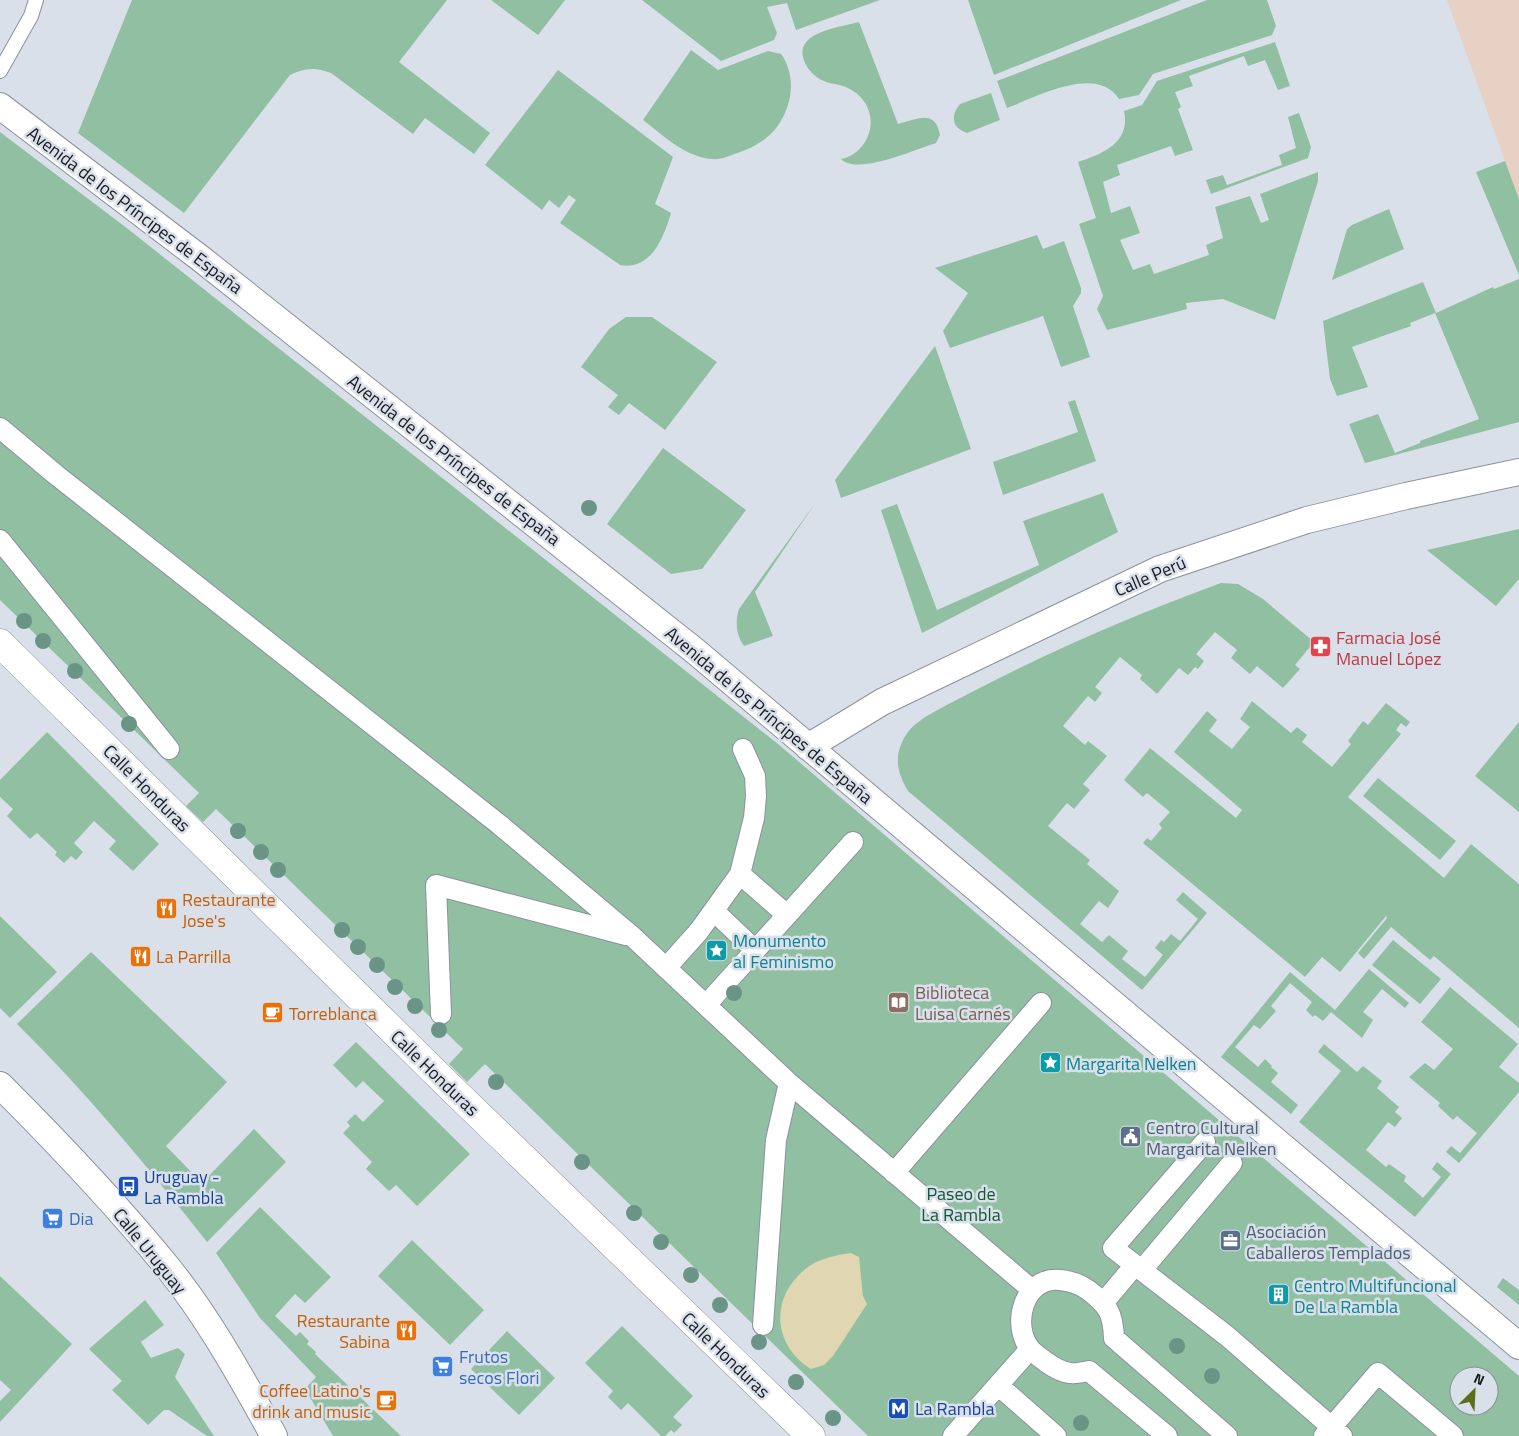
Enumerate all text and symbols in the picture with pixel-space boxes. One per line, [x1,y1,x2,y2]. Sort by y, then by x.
street label: Avenida de los Príncipes de España [21,120,249,300]
street label: Avenida de los Príncipes de España [342,368,566,552]
street label: Calle Perú [1110,549,1190,603]
street label: Avenida de los Príncipes de España [659,620,879,810]
place label: Farmacia José Manuel López [1336,624,1441,672]
pharmacy icon: Farmacia José Manuel López [1308,635,1332,659]
street label: Calle Honduras [97,738,197,838]
place label: Restaurante Jose's [182,886,276,934]
restaurant icon: Restaurante Jose's [154,897,178,921]
place label: Monumento al Feminismo [733,927,834,975]
place icon: Monumento al Feminismo [705,938,729,962]
place label: La Parrilla [156,943,231,970]
restaurant icon: La Parrilla [128,944,152,968]
place label: Biblioteca Luisa Carnés [915,979,1011,1027]
library icon: Biblioteca Luisa Carnés [887,990,911,1014]
place label: Torreblanca [289,1000,377,1027]
cafe icon: Torreblanca [261,1001,285,1025]
street label: Calle Honduras [385,1024,485,1122]
place label: Margarita Nelken [1066,1050,1196,1077]
place icon: Margarita Nelken [1038,1051,1062,1075]
place label: Centro Cultural Margarita Nelken [1146,1114,1276,1162]
public building icon: Centro Cultural Margarita Nelken [1118,1125,1142,1149]
place label: Uruguay - La Rambla [144,1163,223,1211]
bus stop icon: Uruguay - La Rambla [116,1174,140,1198]
park label: Paseo de La Rambla [921,1180,1001,1228]
street label: Calle Uruguay [107,1202,193,1300]
place label: Dia [69,1205,94,1232]
supermarket icon: Dia [41,1206,65,1230]
place label: Asociación Caballeros Templados [1246,1218,1411,1266]
office icon: Asociación Caballeros Templados [1218,1229,1242,1253]
place label: Centro Multifuncional De La Rambla [1294,1272,1457,1320]
building icon: Centro Multifuncional De La Rambla [1266,1283,1290,1307]
street label: Calle Honduras [676,1306,776,1404]
place label: Restaurante Sabina [296,1307,390,1355]
restaurant icon: Restaurante Sabina [394,1318,418,1342]
place label: Frutos secos Flori [459,1343,539,1391]
supermarket icon: Frutos secos Flori [431,1354,455,1378]
north arrow [1449,1366,1499,1416]
text: N [1471,1367,1488,1390]
place label: Coffee Latino's drink and music [252,1377,371,1425]
cafe icon: Coffee Latino's drink and music [375,1388,399,1412]
place label: La Rambla [915,1395,994,1422]
metro station icon: La Rambla [887,1396,911,1420]

